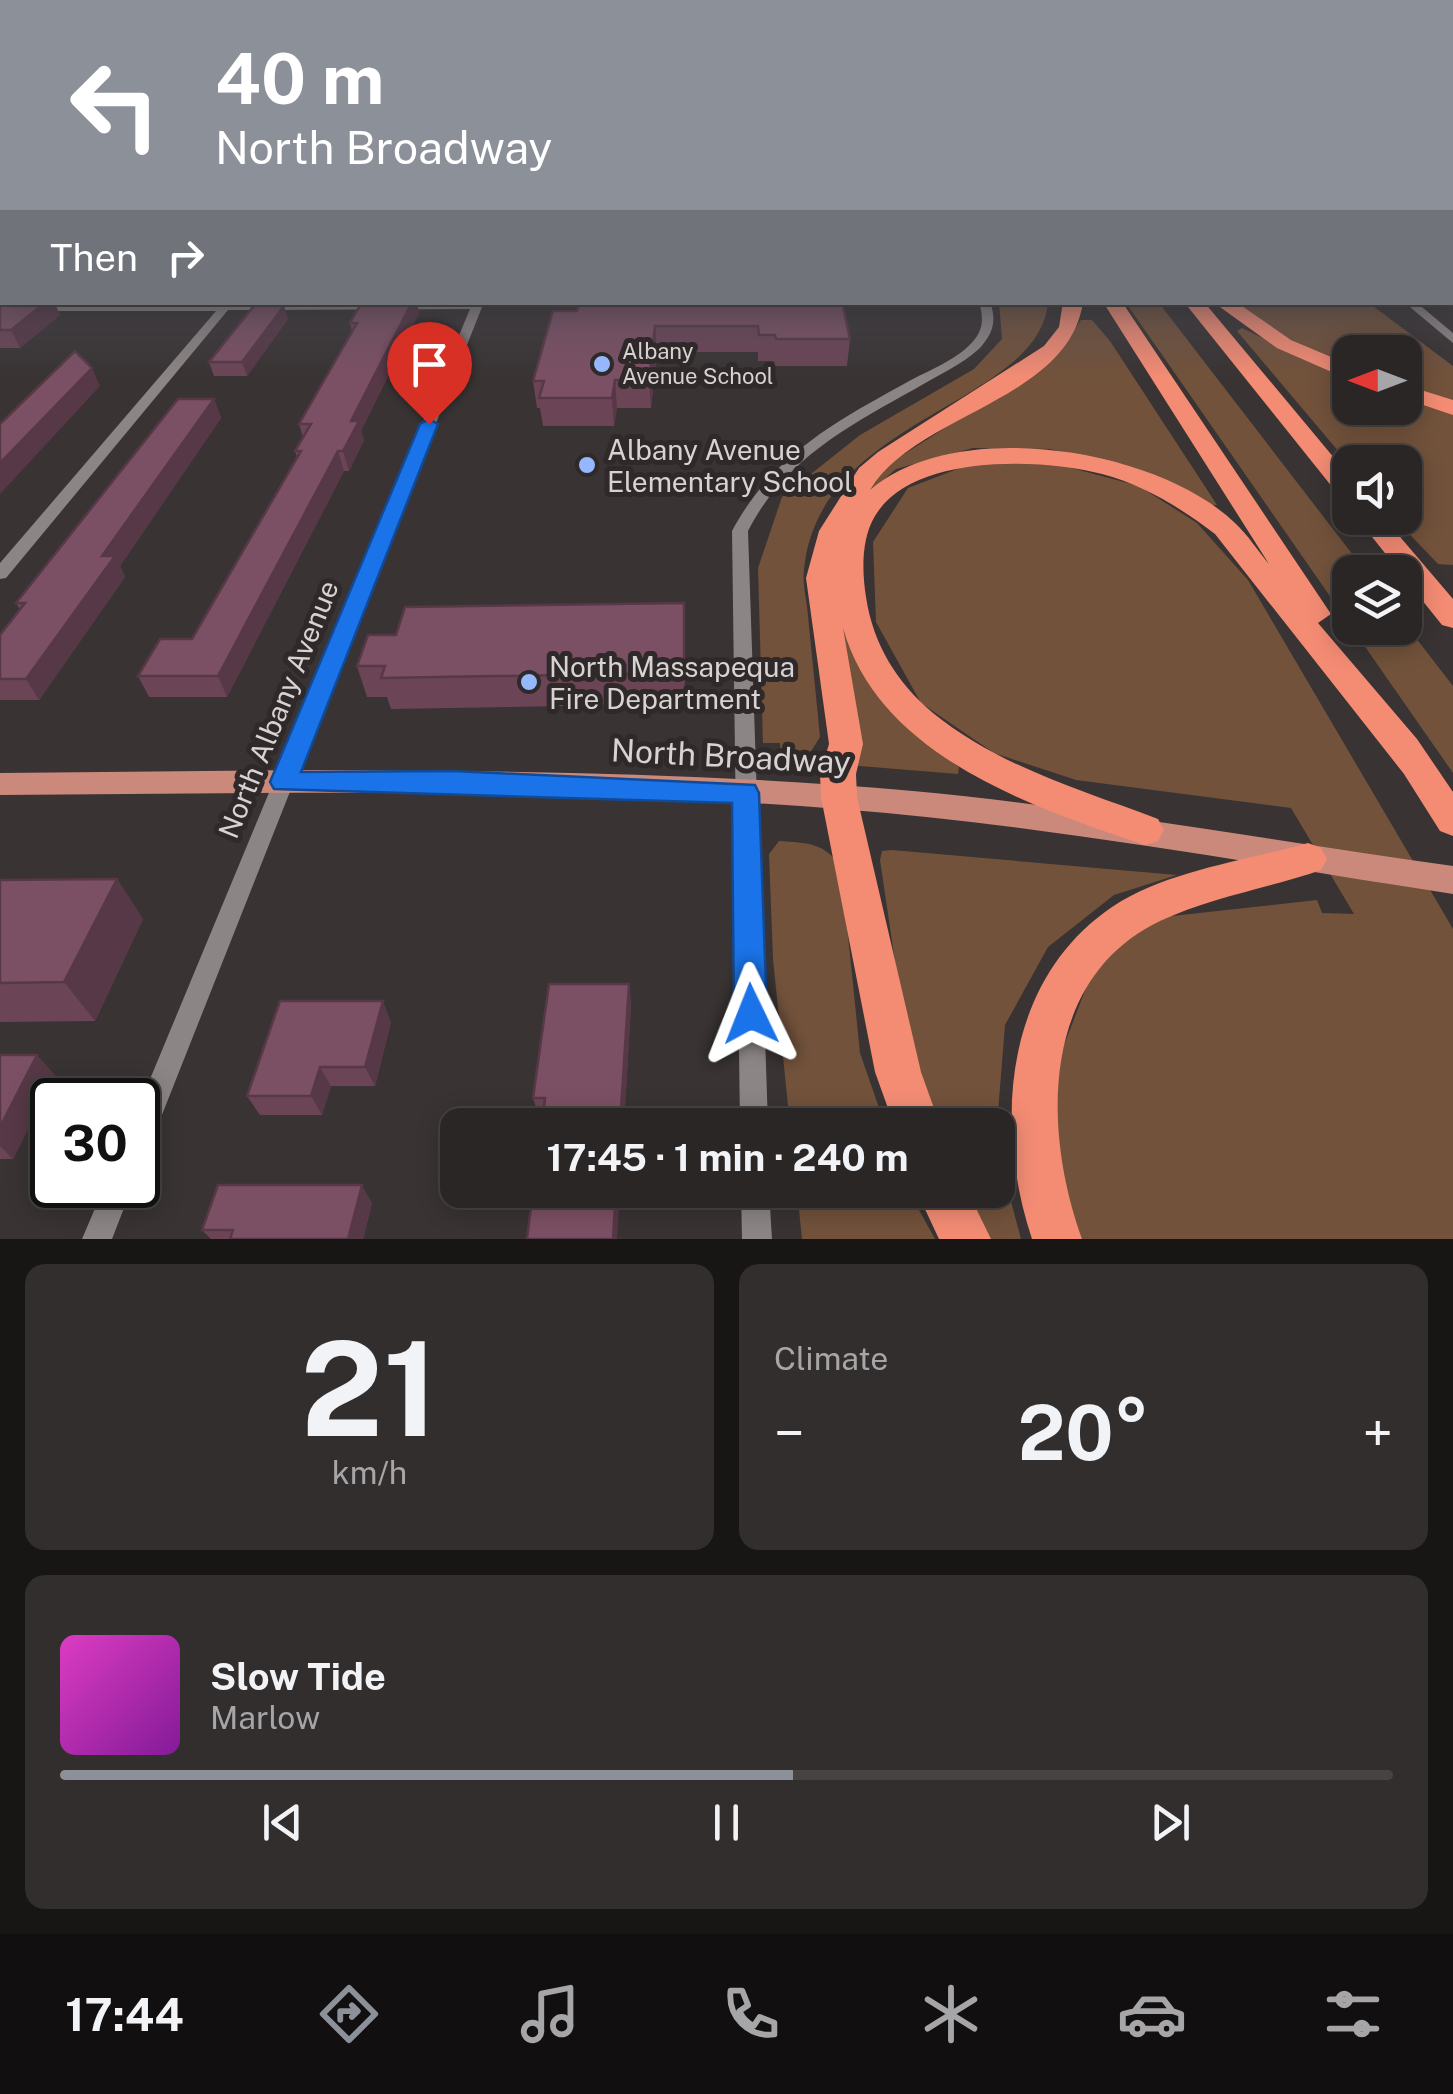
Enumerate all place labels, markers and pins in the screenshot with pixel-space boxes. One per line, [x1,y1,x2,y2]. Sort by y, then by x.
pin [387,322,472,425]
place label: Albany Avenue School [622,338,774,389]
marker: Albany Avenue School [591,353,613,375]
place label: Albany Avenue Elementary School [607,433,853,498]
marker: Albany Avenue Elementary School [576,454,598,476]
place label: North Massapequa Fire Department [549,650,795,715]
marker: North Massapequa Fire Department [518,671,540,693]

